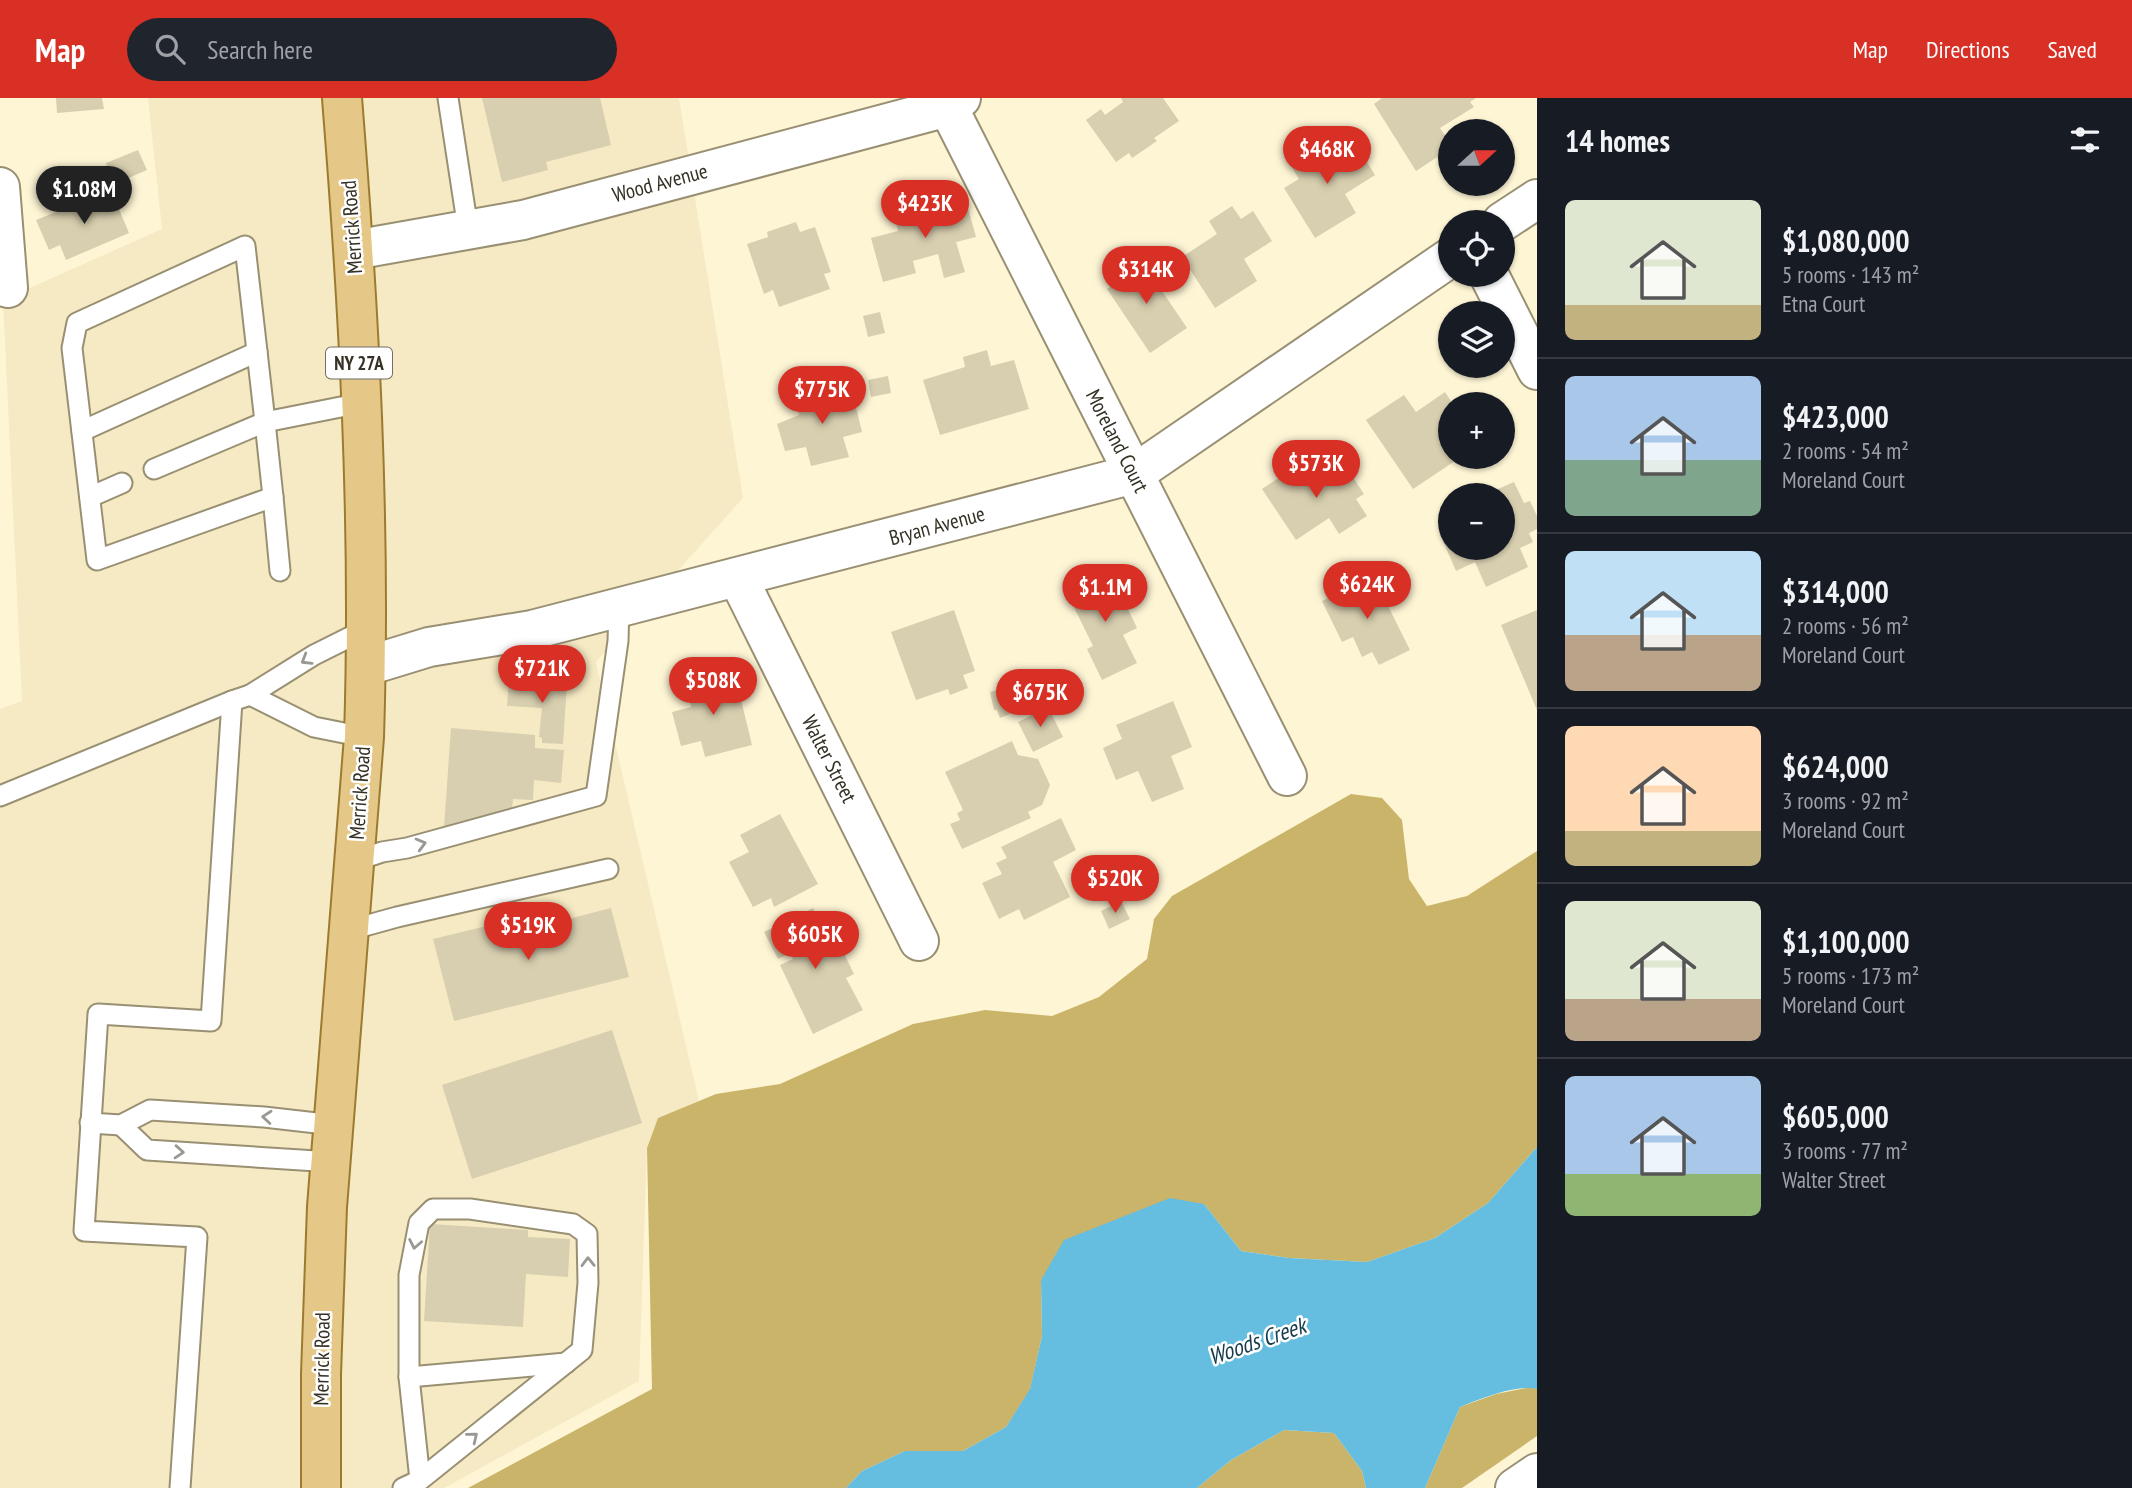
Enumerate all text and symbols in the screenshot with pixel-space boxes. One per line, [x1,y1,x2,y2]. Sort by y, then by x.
search box [127,18,617,81]
text: Map [35,28,85,71]
icon: search [151,30,189,68]
text: Search here [207,33,313,66]
text: Map [1853,34,1888,65]
text: Directions [1926,34,2010,65]
text: Saved [2048,34,2097,65]
north arrow [1438,119,1516,196]
map controls [1438,119,1515,560]
text: 14 homes [1565,121,1670,160]
icon: filters [2066,121,2104,159]
pin: $468K [1278,126,1376,186]
text: $468K [1299,134,1355,163]
street label: Wood Avenue [609,157,710,208]
pin: $1.08M [27,166,141,226]
text: $1.08M [52,174,116,203]
street label: Merrick Road [335,179,368,275]
pin: $423K [876,180,974,240]
text: $423K [897,188,953,217]
button: locate [1438,210,1515,287]
text: $1,080,000 [1782,221,1910,260]
icon: home [1621,228,1705,312]
pin: $314K [1097,246,1195,306]
text: $314K [1118,254,1174,283]
text: 5 rooms · 143 m² [1782,260,1919,289]
text: Etna Court [1782,289,1865,318]
button: layers [1438,301,1515,378]
road number: NY 27A [326,347,392,378]
pin: $775K [773,366,871,426]
text: $775K [794,374,850,403]
street label: Moreland Court [1080,385,1155,497]
button: + [1438,392,1515,469]
text: $423,000 [1782,397,1889,436]
icon: home [1621,404,1705,488]
text: 2 rooms · 54 m² [1782,436,1909,465]
pin: $573K [1267,440,1365,500]
text: $573K [1288,448,1344,477]
text: Moreland Court [1782,465,1905,494]
button: − [1438,483,1515,560]
street label: Bryan Avenue [886,500,988,551]
pin: $624K [1318,561,1416,621]
pin: $1.1M [1056,564,1154,624]
text: $624K [1339,569,1395,598]
text: $1.1M [1078,572,1132,601]
text: $314,000 [1782,572,1889,611]
icon: home [1621,579,1705,663]
text: 2 rooms · 56 m² [1782,611,1909,640]
text: Moreland Court [1782,640,1905,669]
pin: $721K [493,646,591,705]
one-way arrow [300,652,313,665]
text: $721K [514,653,570,682]
pin: $508K [664,658,762,717]
text: $508K [685,665,741,694]
pin: $675K [991,670,1089,729]
text: $675K [1012,677,1068,706]
street label: Walter Street [796,710,863,807]
street label: Merrick Road [343,745,376,841]
text: $624,000 [1782,747,1889,786]
icon: home [1621,754,1705,838]
text: 3 rooms · 92 m² [1782,786,1909,815]
text: Moreland Court [1782,815,1905,844]
one-way arrow [415,838,427,853]
pin: $520K [1066,856,1164,915]
text: $520K [1087,863,1143,892]
pin: $519K [479,902,577,962]
text: $519K [500,910,556,939]
pin: $605K [766,912,864,971]
text: $605K [787,919,843,948]
text: $1,100,000 [1782,922,1910,961]
icon: home [1621,929,1705,1013]
text: 5 rooms · 173 m² [1782,961,1919,990]
text: Moreland Court [1782,990,1905,1019]
text: $605,000 [1782,1097,1889,1136]
icon: home [1621,1104,1705,1188]
one-way arrow [261,1110,272,1125]
text: 3 rooms · 77 m² [1782,1136,1908,1165]
one-way arrow [174,1144,185,1159]
text: Walter Street [1782,1165,1886,1194]
one-way arrow [408,1238,423,1250]
one-way arrow [580,1257,596,1267]
water label: Woods Creek [1204,1309,1312,1371]
street label: Merrick Road [307,1312,336,1406]
one-way arrow [466,1433,478,1446]

